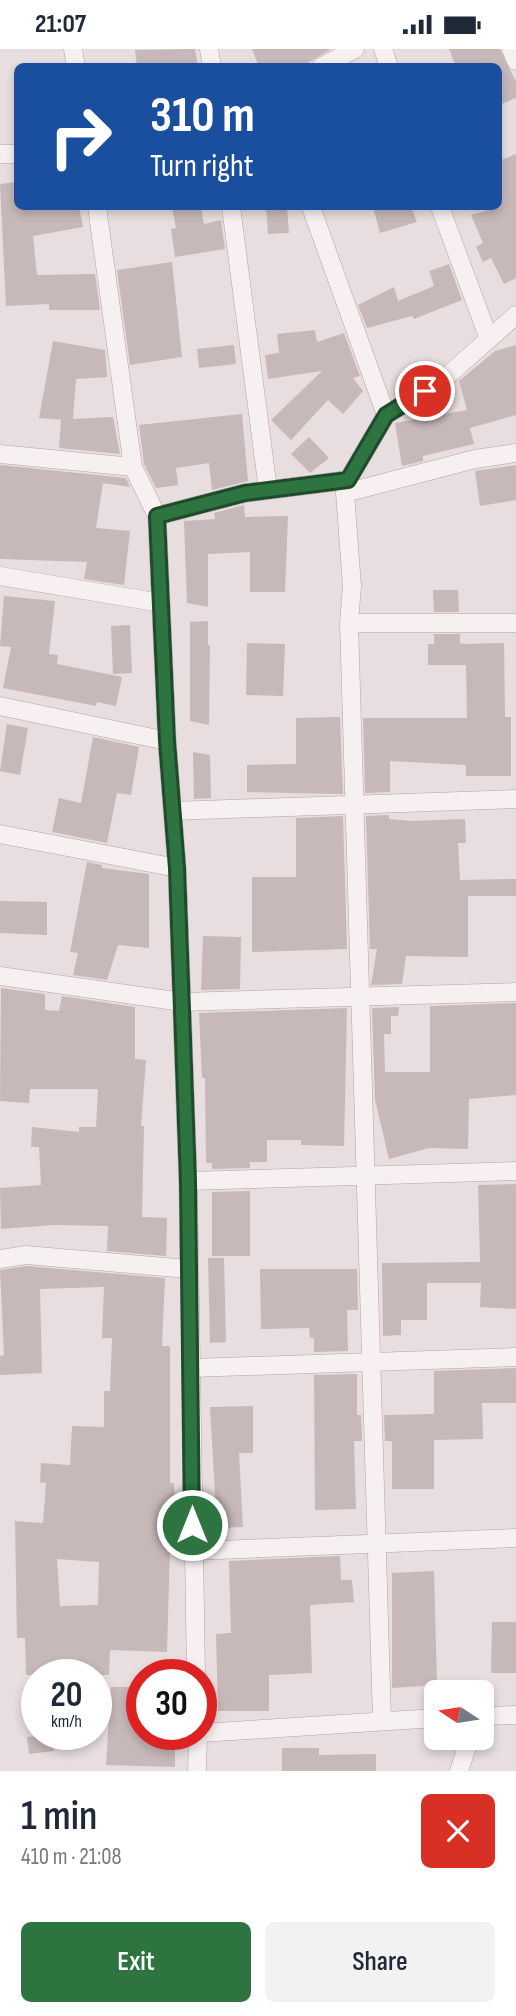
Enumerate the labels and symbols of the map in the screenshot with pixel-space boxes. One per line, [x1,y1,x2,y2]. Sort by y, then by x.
pin [395,361,455,421]
position arrow [155,1488,229,1562]
speed limit sign: 30 [126,1659,217,1750]
north arrow [424,1680,494,1750]

